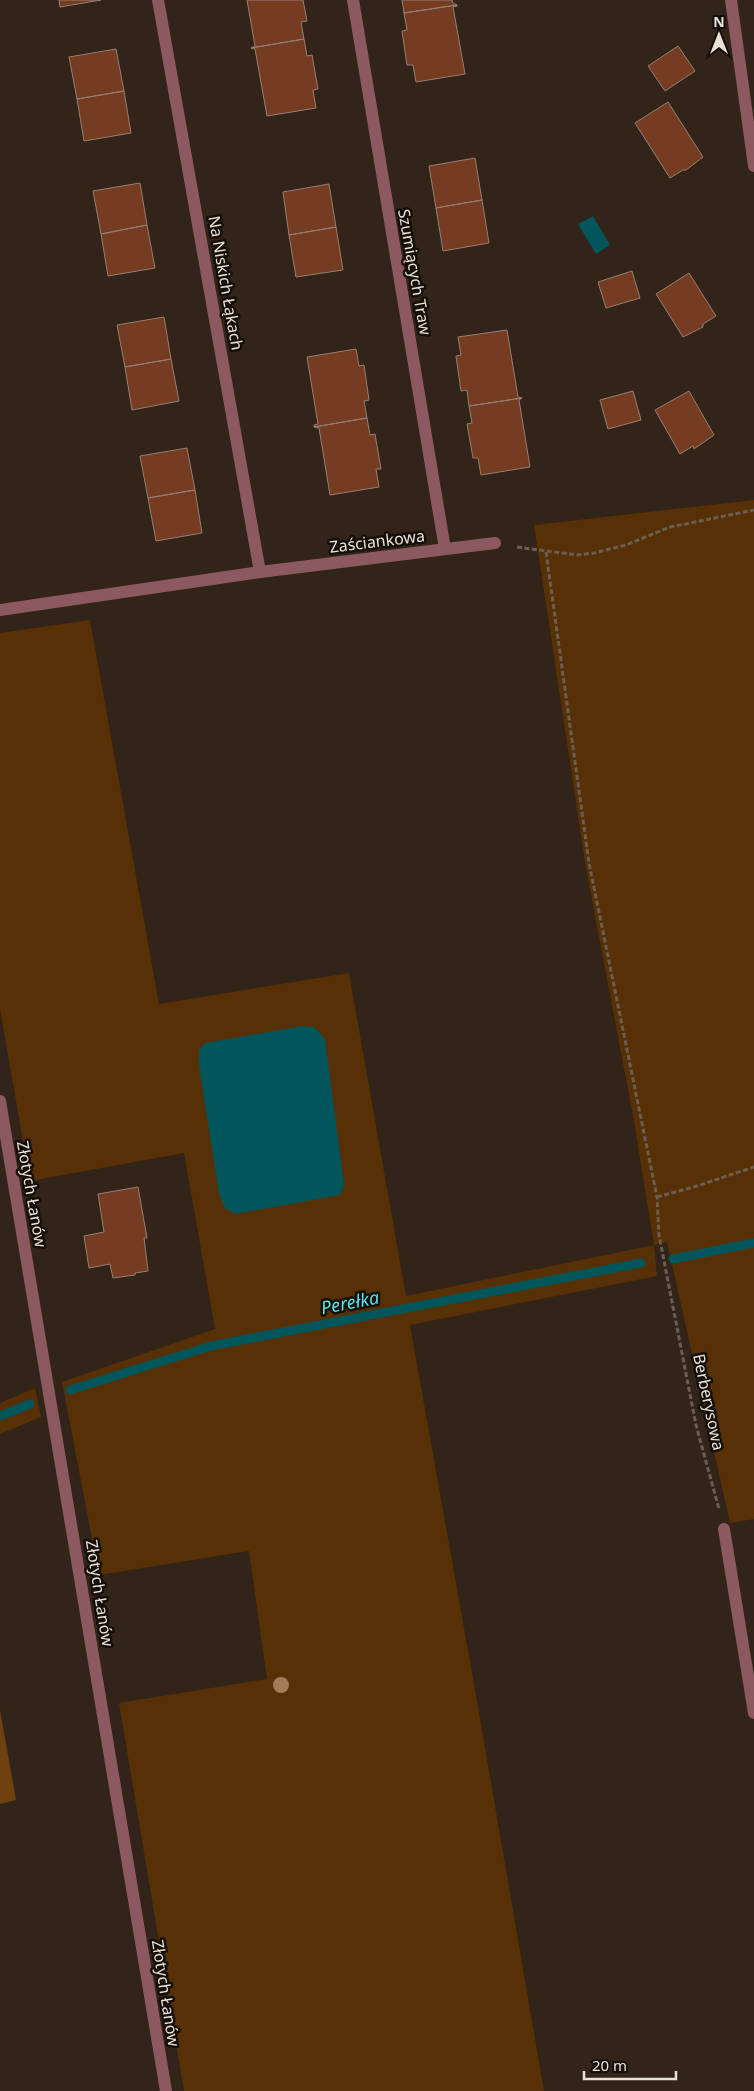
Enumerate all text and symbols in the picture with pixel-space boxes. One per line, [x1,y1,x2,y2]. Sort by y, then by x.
north arrow [694,10,744,60]
text: N [713,12,725,31]
street label: Szumiących Traw [393,207,437,337]
street label: Na Niskich Łąkach [203,214,249,352]
street label: Zaściankowa [328,524,426,558]
street label: Złotych Łanów [12,1139,52,1249]
water label: Perełka [319,1285,381,1319]
street label: Berberysowa [688,1352,730,1452]
street label: Złotych Łanów [81,1538,119,1648]
street label: Złotych Łanów [147,1938,185,2048]
scale bar [584,2048,676,2080]
text: 20 m [592,2055,627,2075]

